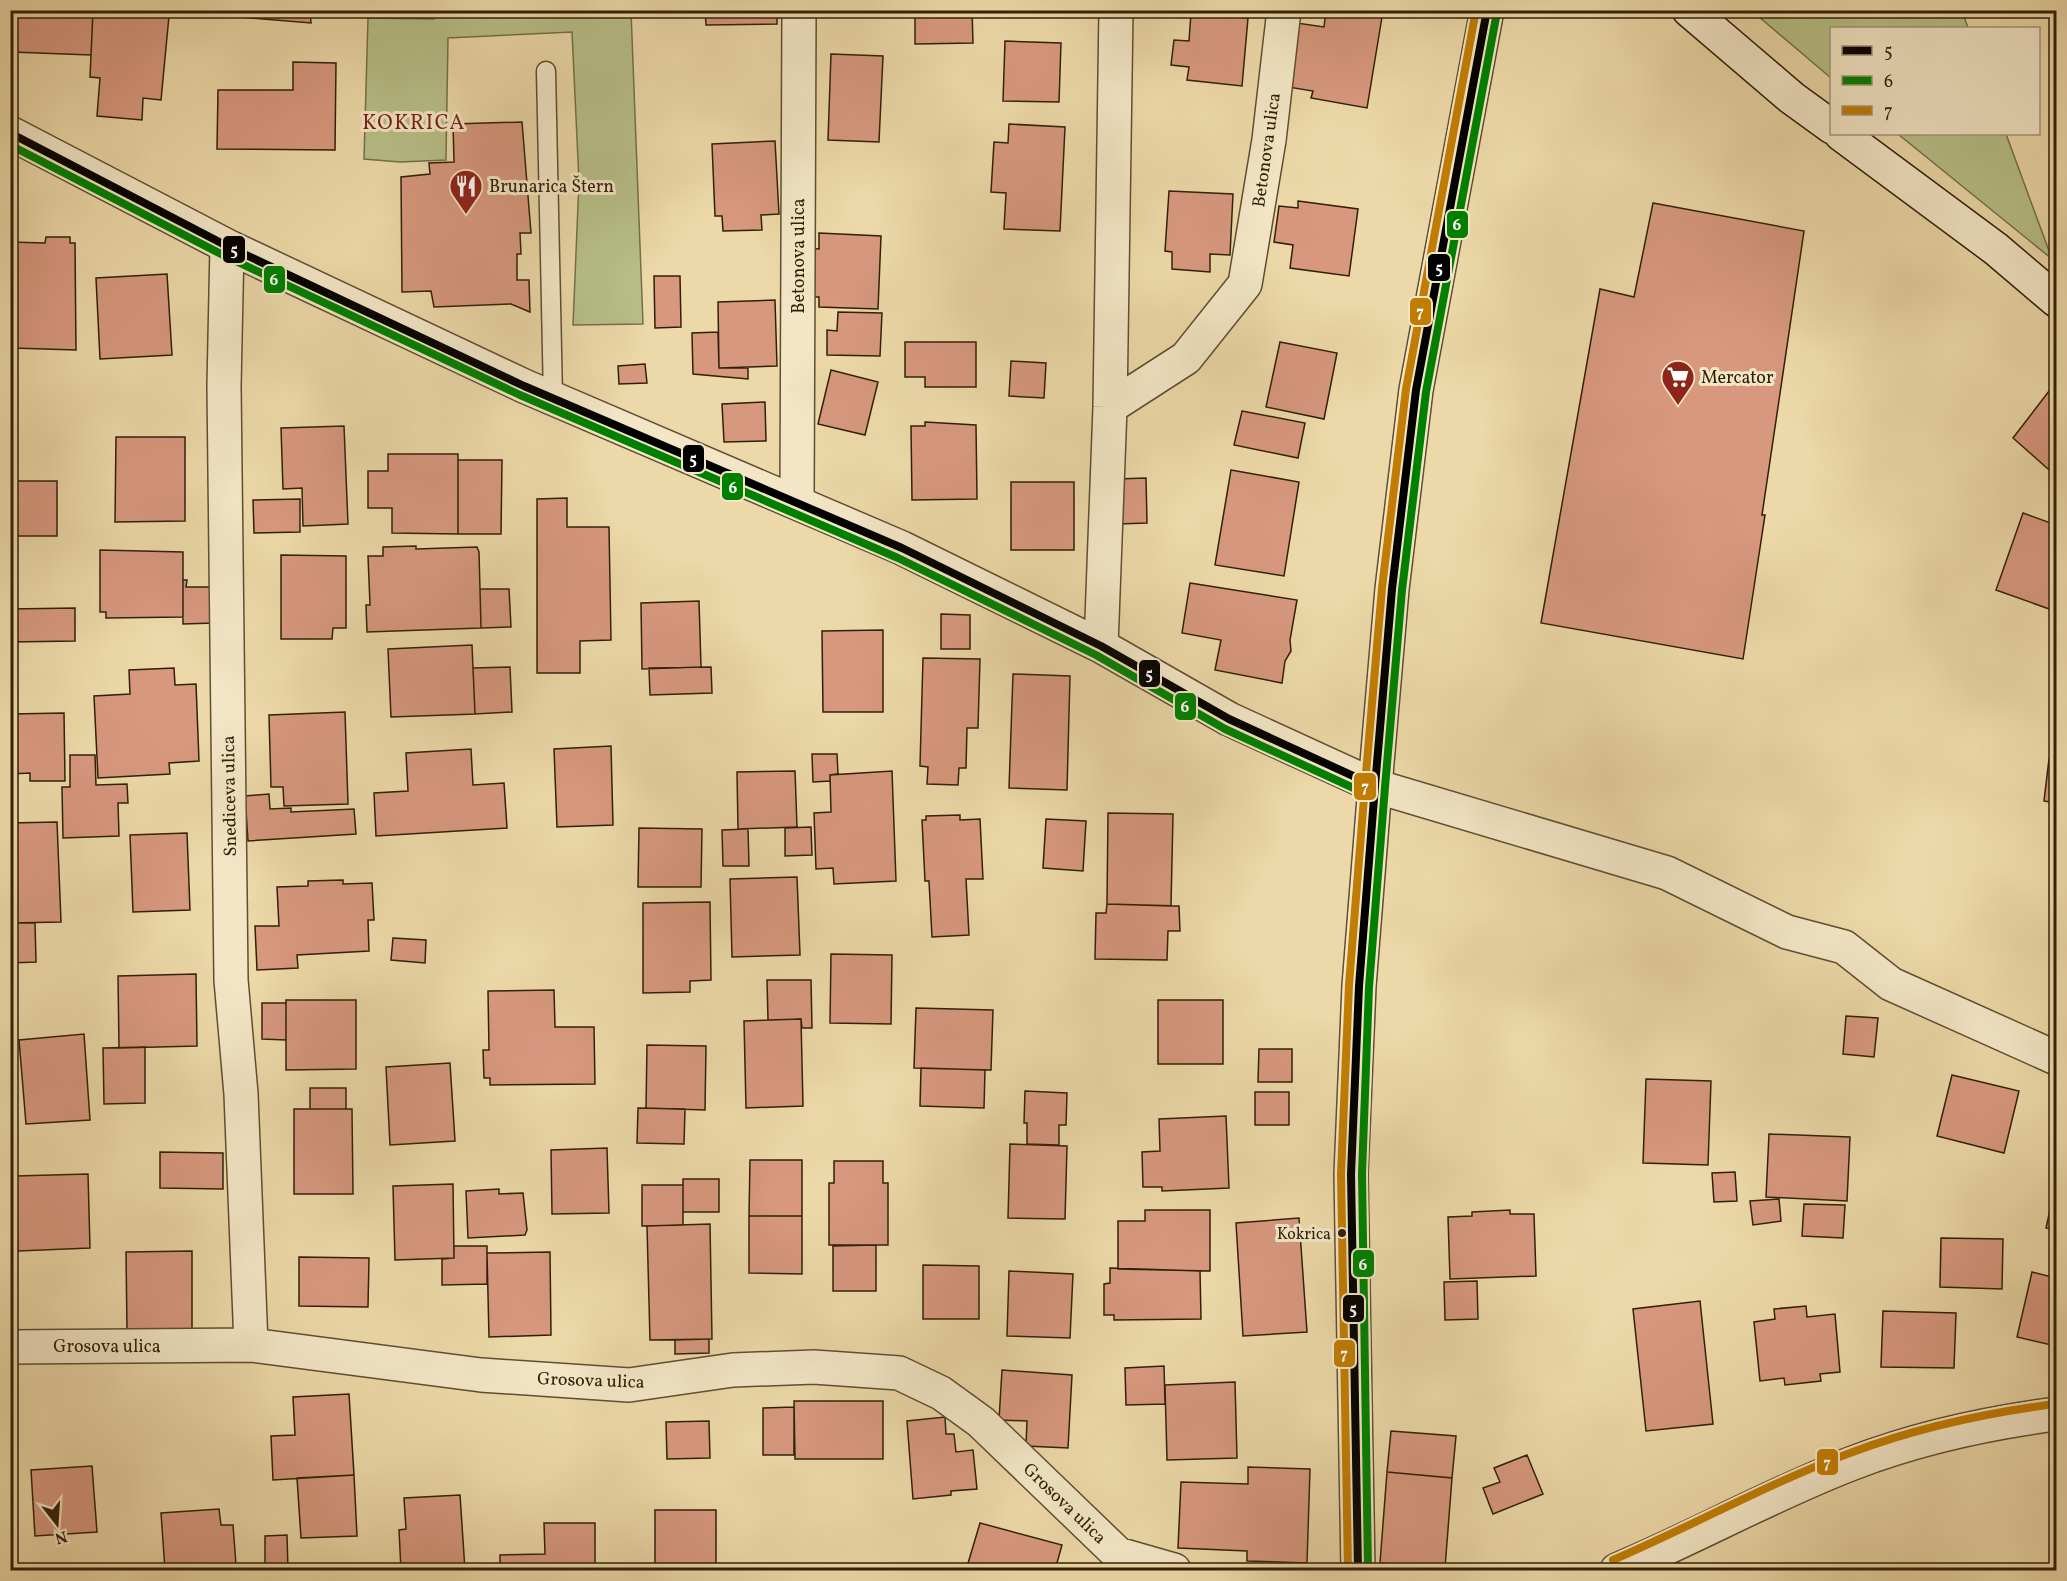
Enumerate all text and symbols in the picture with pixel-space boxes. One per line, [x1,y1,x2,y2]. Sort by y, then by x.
legend [1830,27,2040,135]
text: 5 [1884,40,1893,65]
text: 6 [1884,70,1893,95]
street label: Betonova ulica [1247,91,1288,209]
text: 7 [1884,100,1893,125]
district label: KOKRICA [362,109,466,138]
restaurant icon: Brunarica Štern [448,168,484,215]
place label: Brunarica Štern [489,175,614,200]
street label: Betonova ulica [787,198,812,314]
line badge: 6 [1446,210,1469,239]
text: 6 [1453,215,1462,237]
line badge: 5 [222,235,246,264]
text: 5 [230,240,238,262]
line badge: 5 [1427,253,1451,282]
text: 5 [1435,258,1443,280]
line badge: 6 [263,265,286,294]
text: 6 [270,270,279,292]
line badge: 7 [1409,297,1432,326]
text: 7 [1416,302,1424,324]
supermarket icon: Mercator [1660,359,1696,406]
place label: Mercator [1701,366,1774,391]
line badge: 5 [682,444,705,473]
text: 5 [689,449,697,471]
line badge: 6 [721,472,744,501]
text: 6 [729,478,738,500]
line badge: 5 [1138,659,1161,688]
text: 5 [1145,664,1153,686]
line badge: 6 [1174,692,1197,721]
text: 6 [1181,697,1190,719]
street label: Snediceva ulica [217,735,244,857]
line badge: 7 [1353,772,1377,801]
text: 7 [1361,777,1369,799]
place label: Kokrica [1277,1224,1331,1246]
marker: Kokrica [1336,1227,1348,1239]
line badge: 6 [1352,1249,1375,1278]
text: 6 [1359,1255,1368,1277]
line badge: 5 [1342,1294,1365,1323]
text: 5 [1349,1299,1357,1321]
street label: Grosova ulica [53,1335,161,1360]
line badge: 7 [1333,1339,1356,1368]
text: 7 [1340,1344,1348,1366]
street label: Grosova ulica [537,1367,645,1396]
line badge: 7 [1816,1448,1839,1476]
text: 7 [1823,1453,1831,1475]
street label: Grosova ulica [1017,1458,1111,1550]
north arrow [27,1494,87,1554]
text: N [52,1524,70,1549]

